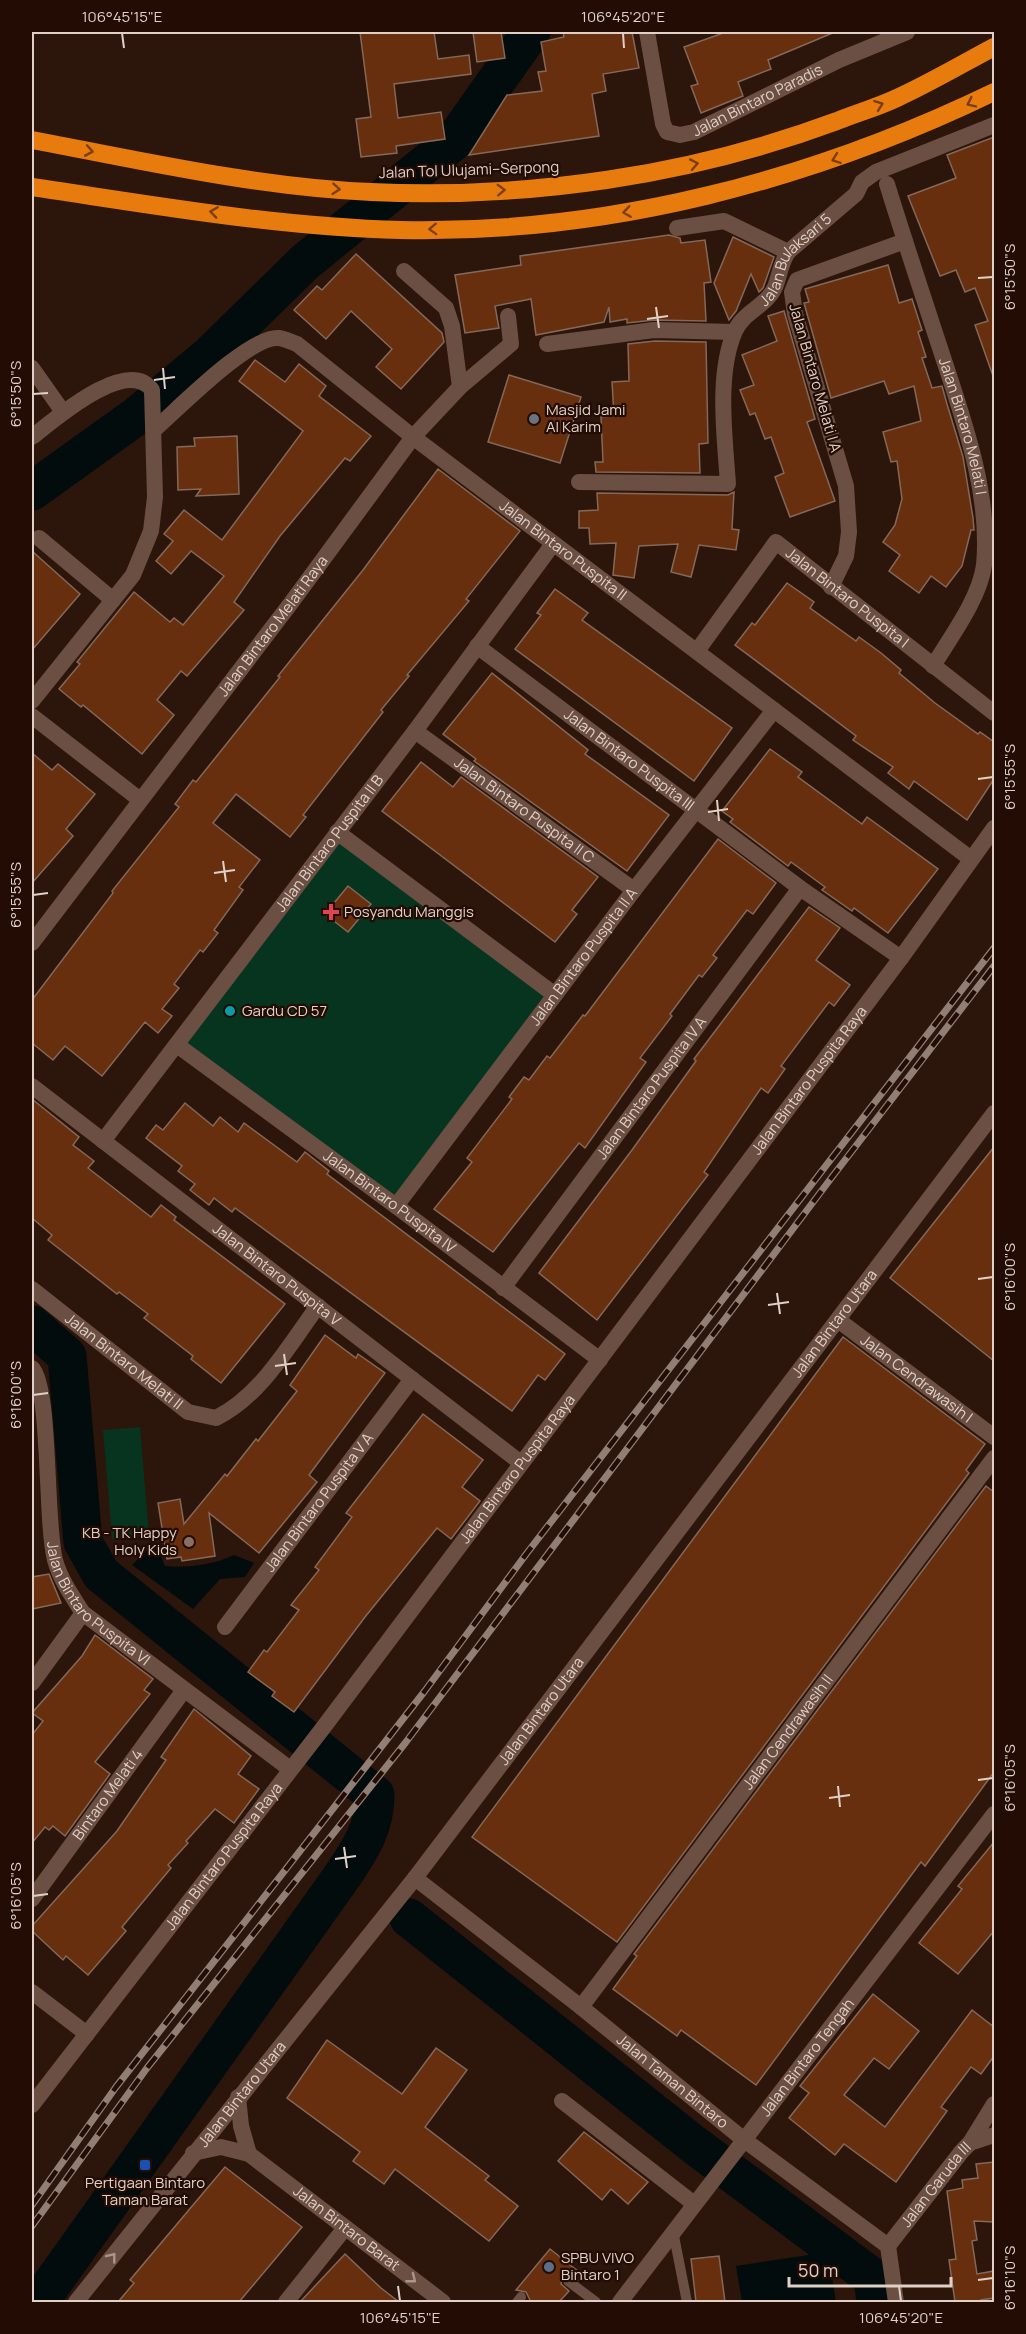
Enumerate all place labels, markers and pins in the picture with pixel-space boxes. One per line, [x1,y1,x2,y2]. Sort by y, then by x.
place label: Masjid Jami Al Karim [546,399,625,437]
marker: Masjid Jami Al Karim [527,412,541,426]
place label: Posyandu Manggis [344,901,474,922]
marker: Posyandu Manggis [322,903,340,921]
place label: Gardu CD 57 [242,1000,327,1021]
marker: Gardu CD 57 [223,1004,237,1018]
place label: KB - TK Happy Holy Kids [82,1522,177,1560]
marker: KB - TK Happy Holy Kids [182,1535,196,1549]
marker: Pertigaan Bintaro Taman Barat [138,2158,152,2172]
place label: Pertigaan Bintaro Taman Barat [85,2172,205,2210]
place label: SPBU VIVO Bintaro 1 [561,2247,634,2285]
marker: SPBU VIVO Bintaro 1 [542,2260,556,2274]

